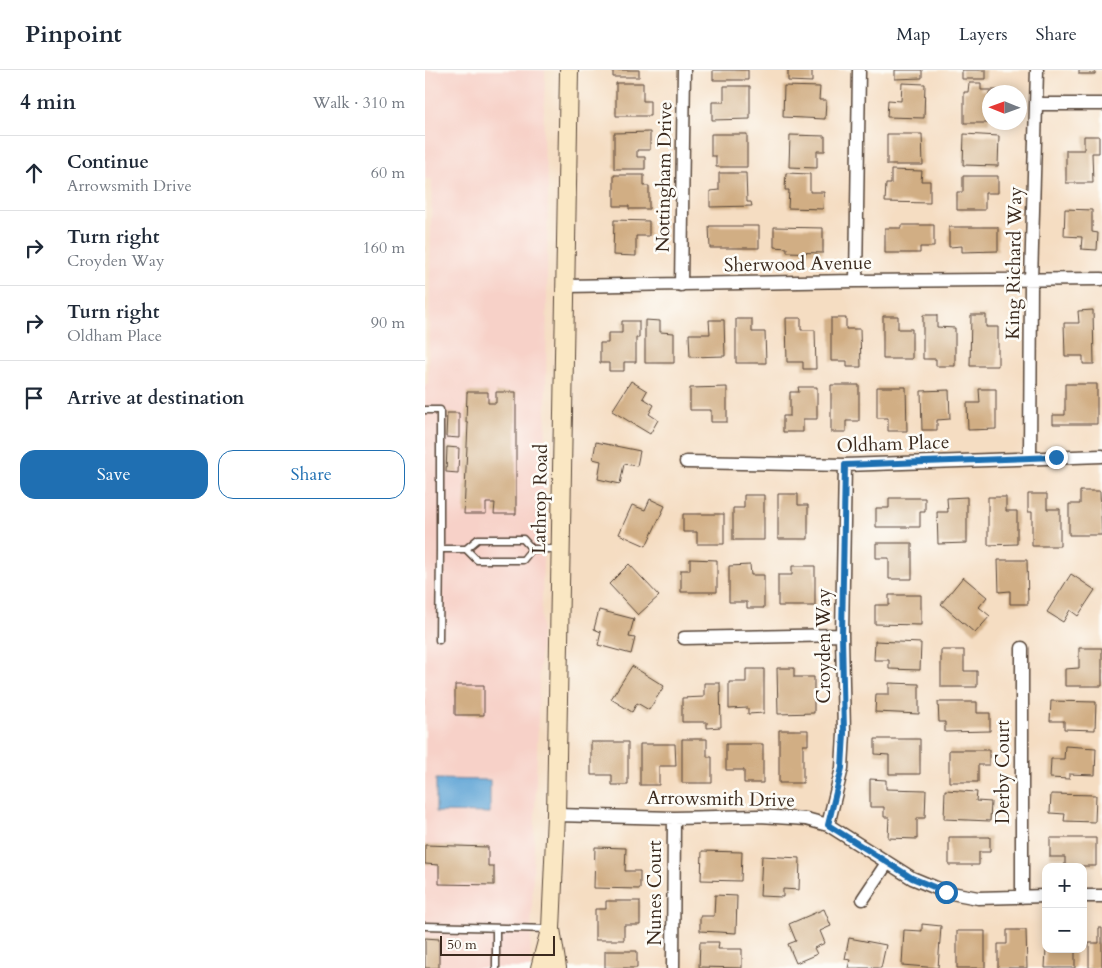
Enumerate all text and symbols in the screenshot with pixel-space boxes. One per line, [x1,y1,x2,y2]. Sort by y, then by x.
text: Pinpoint [25,18,122,51]
text: Map [896,22,931,47]
text: Layers [959,22,1008,47]
text: Share [1036,22,1077,47]
north arrow [982,85,1027,130]
text: 4 min [20,88,76,117]
text: Walk · 310 m [313,92,405,114]
street label: Nottingham Drive [650,101,678,253]
text: Continue [67,149,149,175]
icon: ahead [20,159,48,187]
text: 60 m [371,162,405,184]
text: Arrowsmith Drive [67,175,192,197]
street label: King Richard Way [1000,186,1028,340]
text: Turn right [67,224,159,250]
icon: right [20,234,48,262]
text: 160 m [363,237,405,259]
text: Croyden Way [67,250,164,272]
street label: Sherwood Avenue [724,250,872,278]
text: Turn right [67,299,159,325]
icon: right [20,309,48,337]
text: 90 m [371,312,405,334]
text: Oldham Place [67,325,162,347]
icon: arrive [20,384,48,412]
text: Arrive at destination [67,385,244,411]
street label: Oldham Place [836,429,950,459]
street label: Lathrop Road [526,444,554,554]
route end [1045,446,1068,469]
button: Save [20,450,208,499]
button: Share [218,450,405,499]
street label: Croyden Way [811,588,837,704]
street label: Derby Court [990,720,1016,824]
street label: Arrowsmith Drive [647,785,795,813]
street label: Nunes Court [642,840,668,946]
map controls [1042,863,1087,953]
button: + [1042,863,1087,908]
route start [935,881,958,904]
button: − [1042,908,1087,953]
scale bar [440,933,555,956]
text: 50 m [447,935,477,954]

